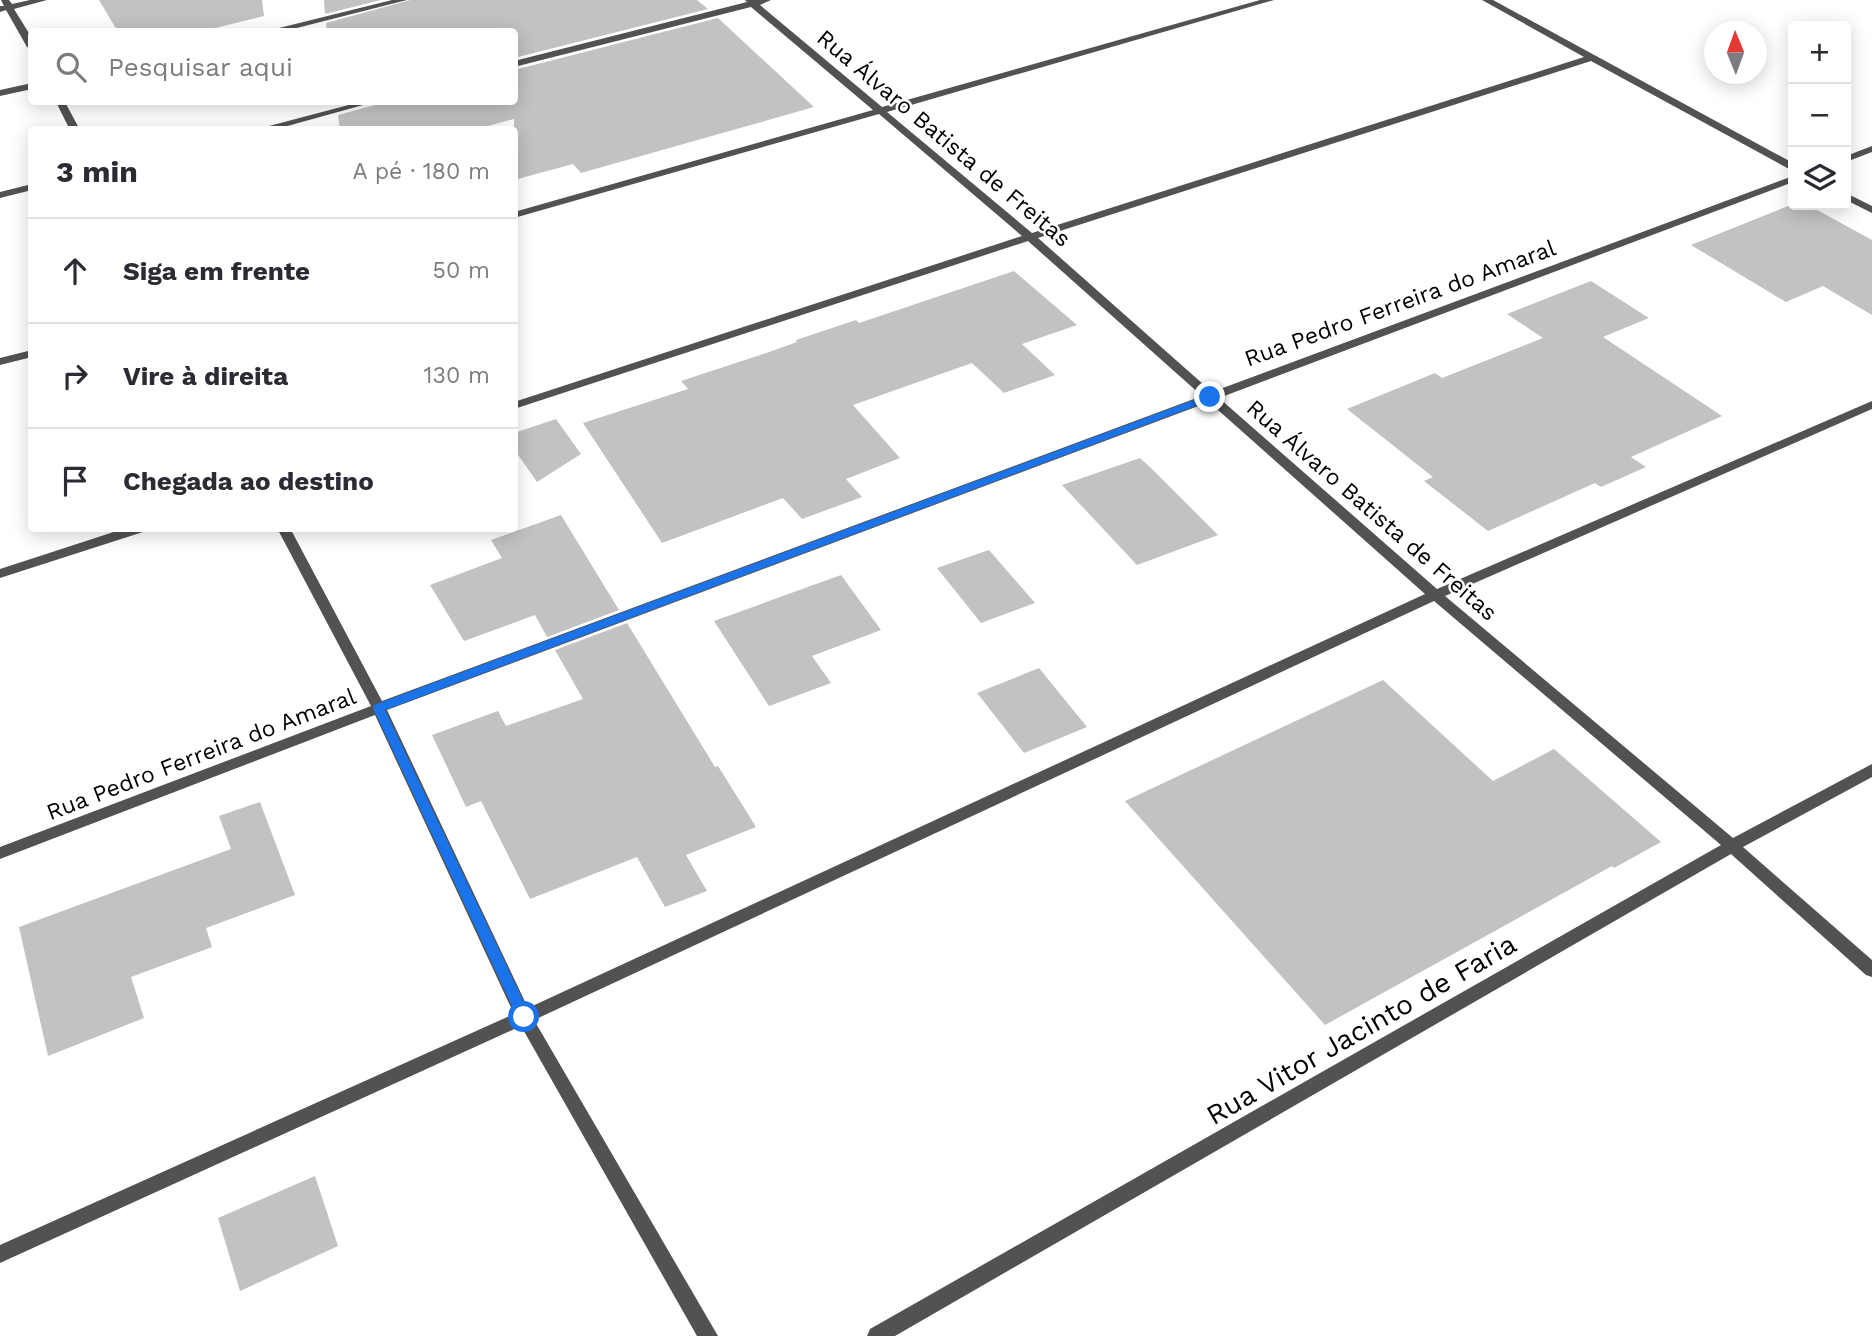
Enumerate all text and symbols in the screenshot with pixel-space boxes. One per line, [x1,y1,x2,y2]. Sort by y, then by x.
north arrow [1704,21,1767,84]
map controls [1788,21,1851,210]
button: + [1788,21,1851,84]
street label: Rua Álvaro Batista de Freitas [811,24,1076,253]
search box [28,28,518,105]
icon: search [52,48,90,86]
text: Pesquisar aqui [108,52,293,82]
button: − [1788,84,1851,147]
button: layers [1788,147,1851,210]
text: 3 min [56,154,138,189]
text: A pé · 180 m [353,158,490,185]
street label: Rua Pedro Ferreira do Amaral [1241,234,1560,372]
icon: ahead [56,252,94,290]
text: Siga em frente [123,256,310,286]
text: 50 m [433,257,490,284]
icon: right [56,357,94,395]
text: Vire à direita [123,361,288,391]
text: 130 m [424,362,490,389]
route end [1194,381,1225,412]
street label: Rua Álvaro Batista de Freitas [1241,394,1502,627]
icon: arrive [56,462,94,500]
text: Chegada ao destino [123,466,374,496]
street label: Rua Pedro Ferreira do Amaral [43,683,360,826]
street label: Rua Vitor Jacinto de Faria [1200,927,1522,1132]
route start [508,1001,539,1032]

